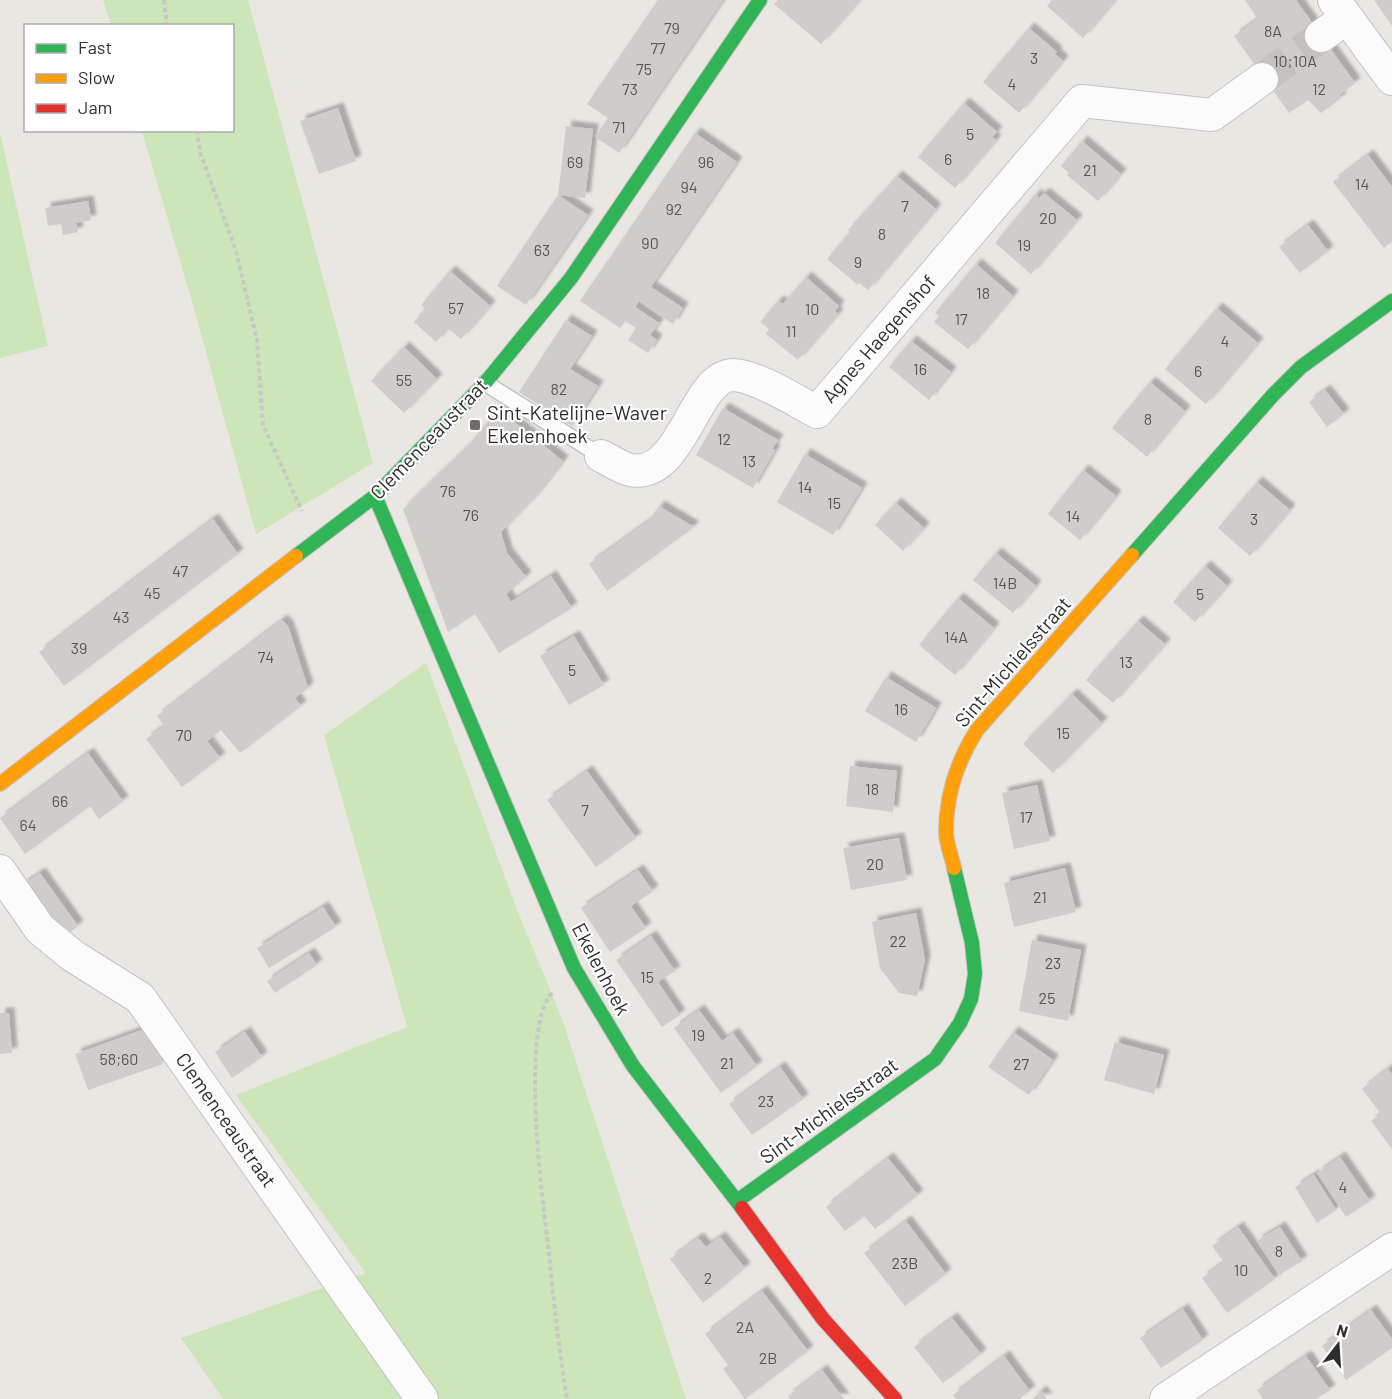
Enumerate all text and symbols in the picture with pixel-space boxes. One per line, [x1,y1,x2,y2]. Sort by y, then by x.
house number: 79 [664,18,680,37]
house number: 8A [1264,21,1282,40]
legend [24,24,234,132]
text: Fast [78,36,112,58]
house number: 77 [650,38,666,57]
house number: 3 [1030,48,1038,67]
house number: 10;10A [1273,51,1317,70]
house number: 75 [636,59,652,78]
text: Slow [78,66,115,88]
house number: 4 [1008,74,1016,93]
house number: 73 [622,79,638,98]
house number: 12 [1312,79,1326,98]
text: Jam [78,96,112,118]
house number: 71 [612,117,626,136]
house number: 5 [966,124,974,143]
house number: 6 [944,149,952,168]
house number: 69 [567,152,583,171]
house number: 96 [698,152,714,171]
house number: 21 [1083,160,1097,179]
house number: 14 [1355,174,1369,193]
house number: 94 [680,177,698,196]
house number: 7 [901,196,909,215]
house number: 92 [666,199,682,218]
house number: 20 [1039,208,1057,227]
house number: 8 [878,224,886,243]
house number: 90 [641,233,659,252]
house number: 19 [1017,235,1031,254]
house number: 63 [534,240,550,259]
house number: 9 [854,252,862,271]
street label: Agnes Haegenshof [816,270,940,407]
house number: 18 [976,283,990,302]
house number: 57 [448,298,464,317]
house number: 10 [805,299,819,318]
house number: 17 [954,309,968,328]
house number: 11 [785,321,797,340]
house number: 4 [1221,331,1229,350]
house number: 16 [913,359,927,378]
house number: 6 [1194,361,1202,380]
house number: 55 [396,370,412,389]
street label: Clemenceaustraat [365,373,492,504]
house number: 82 [551,379,567,398]
place label: Sint-Katelijne-Waver Ekelenhoek [487,400,667,447]
house number: 8 [1144,409,1152,428]
marker: Sint-Katelijne-Waver Ekelenhoek [468,418,482,432]
house number: 12 [717,429,731,448]
house number: 13 [742,451,756,470]
house number: 14 [798,477,812,496]
house number: 76 [440,481,456,500]
house number: 15 [827,493,841,512]
house number: 76 [463,505,479,524]
house number: 14 [1066,506,1080,525]
house number: 3 [1250,509,1258,528]
house number: 47 [172,561,188,580]
house number: 14B [993,573,1017,592]
house number: 45 [143,583,161,602]
house number: 5 [1196,584,1204,603]
street label: Sint-Michielsstraat [949,591,1075,731]
house number: 43 [112,607,130,626]
house number: 14A [944,627,968,646]
house number: 39 [71,638,87,657]
house number: 74 [258,647,274,666]
house number: 13 [1119,652,1133,671]
house number: 5 [568,660,576,679]
house number: 16 [894,699,908,718]
house number: 15 [1056,723,1070,742]
house number: 70 [176,725,192,744]
house number: 18 [865,779,879,798]
house number: 66 [52,791,68,810]
house number: 7 [581,800,589,819]
house number: 17 [1019,807,1033,826]
house number: 64 [19,815,37,834]
house number: 20 [866,854,884,873]
house number: 21 [1033,887,1047,906]
street label: Ekelenhoek [568,918,636,1019]
house number: 22 [889,931,907,950]
house number: 23 [1045,953,1061,972]
house number: 15 [640,967,654,986]
house number: 25 [1039,988,1055,1007]
house number: 19 [691,1025,705,1044]
street label: Clemenceaustraat [171,1048,282,1191]
house number: 58;60 [100,1049,138,1068]
street label: Sint-Michielsstraat [755,1052,902,1168]
house number: 21 [720,1053,734,1072]
house number: 27 [1013,1054,1029,1073]
house number: 23 [758,1091,774,1110]
house number: 4 [1339,1177,1347,1196]
house number: 8 [1275,1241,1283,1260]
house number: 23B [892,1253,918,1272]
house number: 10 [1234,1260,1248,1279]
house number: 2 [704,1268,712,1287]
north arrow [1308,1315,1368,1375]
house number: 2A [736,1317,754,1336]
text: N [1335,1320,1350,1341]
house number: 2B [759,1348,777,1367]

